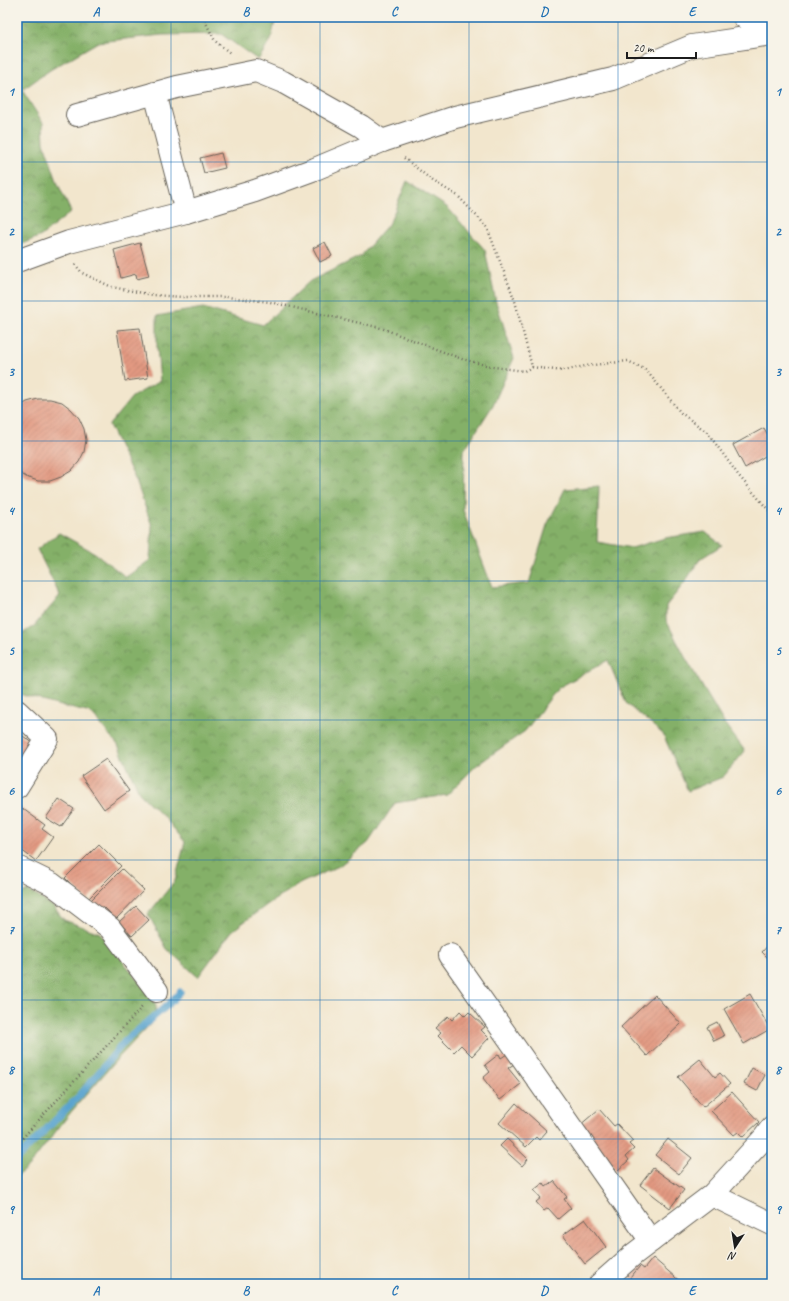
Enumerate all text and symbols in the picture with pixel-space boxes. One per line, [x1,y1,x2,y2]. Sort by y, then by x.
text: A [93,4,101,20]
text: B [243,4,251,20]
text: C [391,4,399,20]
text: D [540,4,549,20]
text: E [689,4,698,20]
scale bar [627,34,696,60]
text: 20 m [633,40,655,56]
text: 1 [8,84,16,100]
text: 1 [775,84,783,100]
text: 2 [8,224,15,240]
text: 2 [775,224,782,240]
text: 3 [8,364,15,380]
text: 3 [775,364,782,380]
text: 4 [8,503,16,519]
text: 4 [775,503,783,519]
text: 5 [8,643,15,659]
text: 5 [775,643,782,659]
text: 6 [8,783,15,799]
text: 6 [775,783,782,799]
text: 7 [8,922,15,938]
text: 7 [775,922,782,938]
text: 8 [8,1062,16,1078]
text: 8 [775,1062,783,1078]
text: 9 [8,1202,15,1218]
text: 9 [775,1202,782,1218]
north arrow [715,1227,755,1267]
text: N [726,1249,738,1264]
text: A [93,1283,101,1299]
text: B [243,1283,251,1299]
text: C [391,1283,399,1299]
text: D [540,1283,549,1299]
text: E [689,1283,698,1299]

